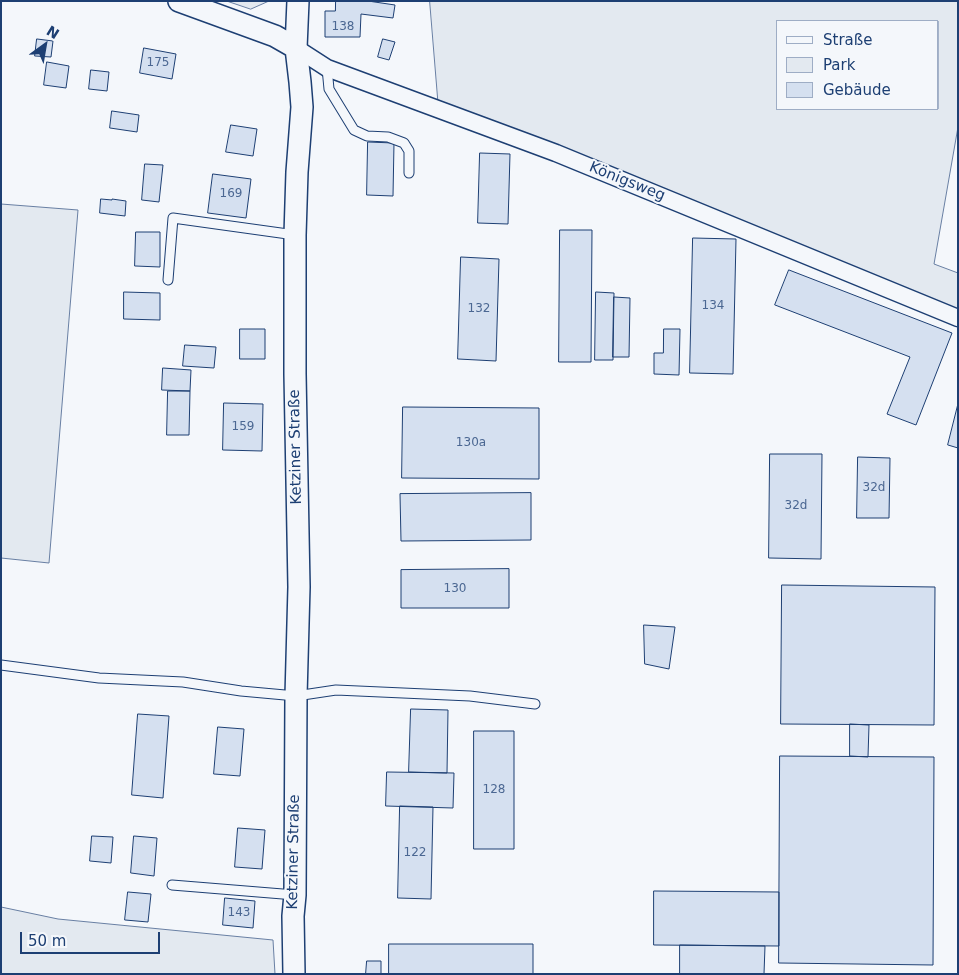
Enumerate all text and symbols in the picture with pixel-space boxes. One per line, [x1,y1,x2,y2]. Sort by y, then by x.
north arrow [20,20,70,70]
house number: 138 [332,20,354,34]
legend [776,20,939,110]
text: N [44,22,62,42]
text: Straße [823,31,872,49]
house number: 175 [147,56,169,70]
text: Park [823,56,855,74]
text: Gebäude [823,81,891,99]
street label: Königsweg [586,159,668,205]
house number: 169 [220,187,242,201]
house number: 134 [702,299,724,313]
house number: 132 [468,302,490,316]
street label: Ketziner Straße [286,389,306,505]
house number: 159 [232,420,254,434]
house number: 130a [456,436,486,450]
house number: 32d [863,481,885,495]
house number: 32d [785,499,807,513]
house number: 130 [444,582,466,596]
house number: 128 [483,783,505,797]
street label: Ketziner Straße [284,794,304,910]
house number: 122 [404,846,426,860]
house number: 143 [228,906,250,920]
scale bar [22,922,162,954]
text: 50 m [28,932,66,950]

